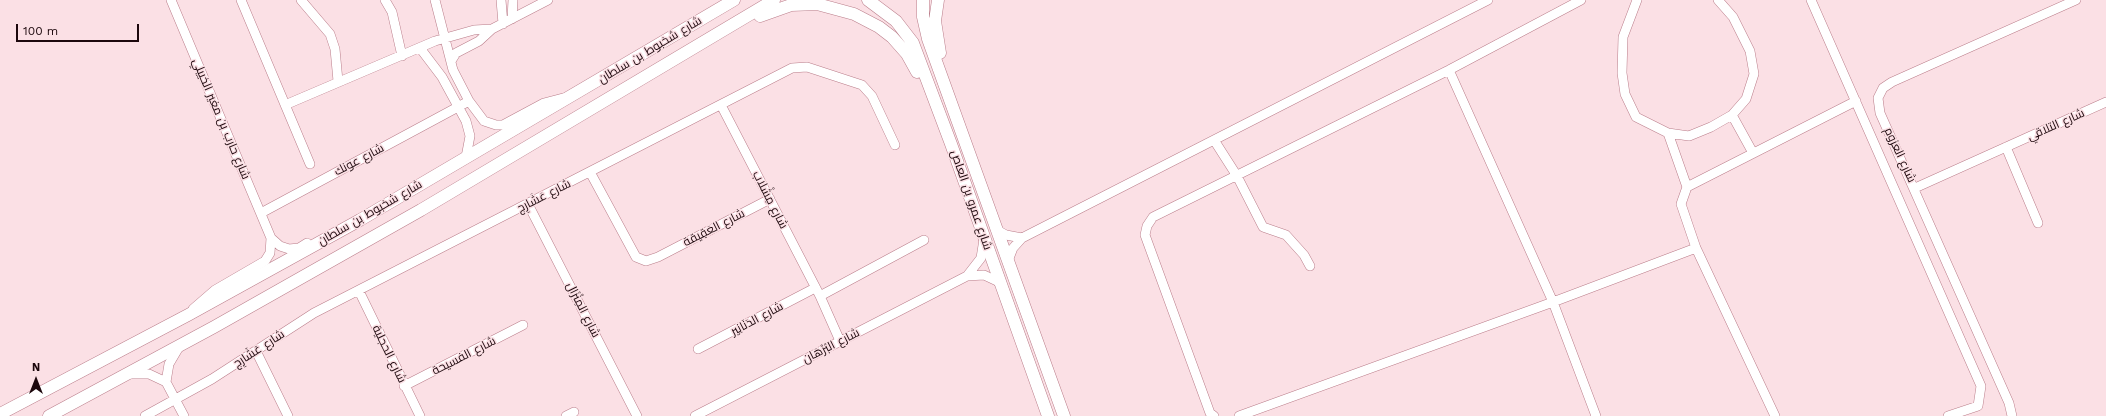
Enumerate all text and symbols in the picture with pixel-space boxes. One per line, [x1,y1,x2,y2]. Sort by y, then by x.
street label: شارع شخبوط بن سلطان [596,13,704,87]
scale bar [18,16,141,42]
text: 100 m [23,24,58,38]
street label: شارع حارب بن مغير الخييلي [189,56,253,182]
street label: شارع التلاقي [2025,106,2087,144]
street label: شارع العزوم [1881,125,1919,185]
street label: شارع عونك [332,141,386,179]
street label: شارع عمرو بن العاص [947,148,995,252]
street label: شارع مِشْلاب [749,169,791,231]
street label: شارع عَشَارِج [515,176,573,216]
street label: شارع شخبوط بن سلطان [315,177,425,249]
street label: شارع العَقِيقة [681,206,747,250]
street label: شارع المِنْزَال [563,280,603,340]
street label: شارع الدَنَانِير [728,299,786,339]
street label: شارع الحجلية [369,323,409,385]
street label: شارع البُرْهَان [800,325,862,367]
street label: شارع عَشَارِج [231,327,287,371]
street label: شارع الفسيحة [430,334,498,378]
north arrow [16,360,56,400]
text: N [32,361,40,374]

